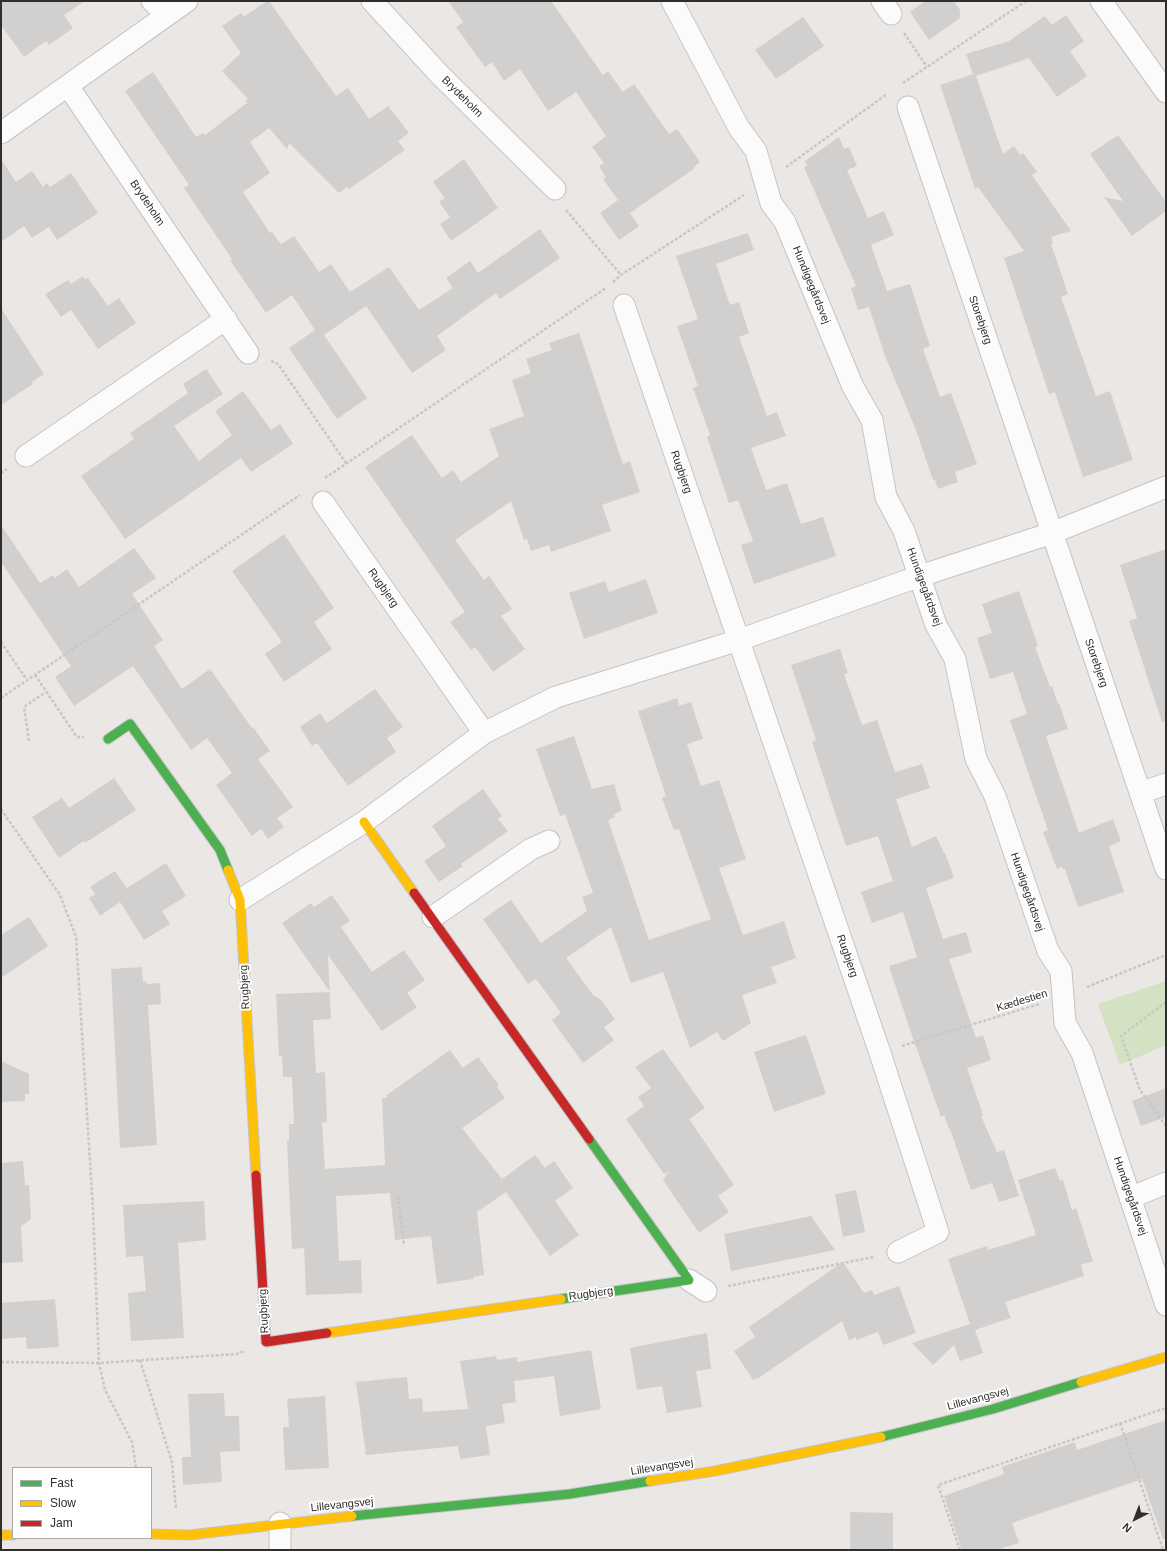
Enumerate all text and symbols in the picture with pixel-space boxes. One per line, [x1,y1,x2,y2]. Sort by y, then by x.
street label: Brydeholm [439,74,485,120]
street label: Brydeholm [127,178,167,228]
street label: Hundigegårdsvej [789,244,833,326]
street label: Storebjerg [965,294,995,346]
street label: Rugbjerg [667,449,695,495]
street label: Hundigegårdsvej [904,546,944,628]
street label: Rugbjerg [365,566,401,610]
street label: Storebjerg [1081,637,1111,689]
street label: Hundigegårdsvej [1007,851,1047,933]
street label: Rugbjerg [833,933,861,979]
street label: Rugbjerg [237,964,253,1010]
street label: Kædestien [995,987,1049,1015]
street label: Hundigegårdsvej [1110,1155,1150,1237]
street label: Rugbjerg [568,1284,614,1304]
street label: Rugbjerg [256,1288,272,1334]
street label: Lillevangsvej [946,1384,1010,1414]
street label: Lillevangsvej [630,1456,694,1478]
legend [12,1467,152,1539]
text: Fast [50,1476,73,1490]
street label: Lillevangsvej [310,1495,374,1515]
text: Slow [50,1496,76,1510]
north arrow [1115,1499,1155,1539]
text: Jam [50,1516,73,1530]
text: N [1120,1521,1134,1535]

